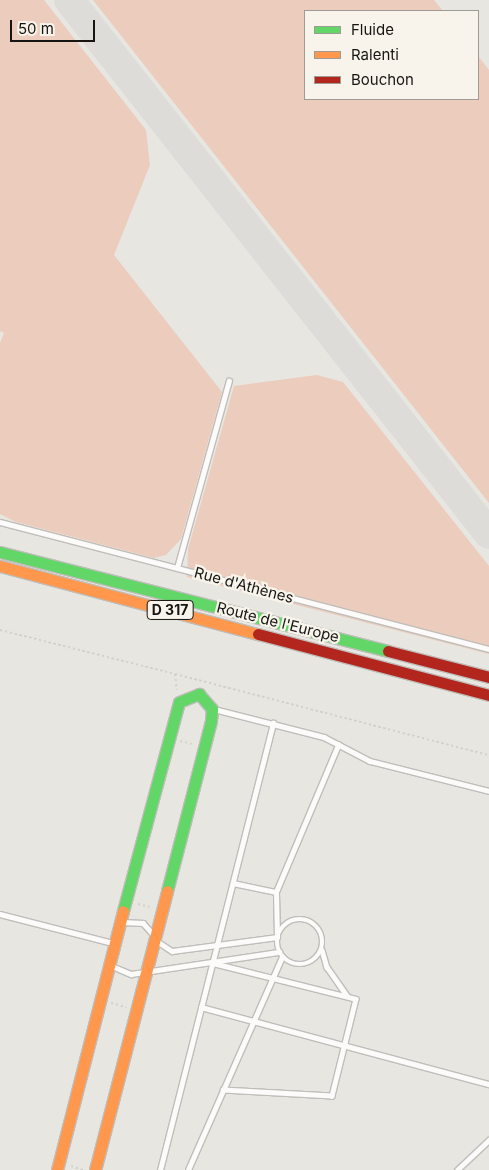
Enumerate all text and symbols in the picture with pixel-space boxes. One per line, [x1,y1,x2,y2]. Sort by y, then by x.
scale bar [12,10,98,42]
legend [304,10,479,100]
text: 50 m [18,19,54,38]
text: Fluide [351,20,394,39]
text: Ralenti [351,45,399,64]
text: Bouchon [351,70,414,89]
street label: Rue d'Athènes [192,563,296,607]
road number: D 317 [146,598,194,622]
street label: Route de l'Europe [215,598,341,646]

